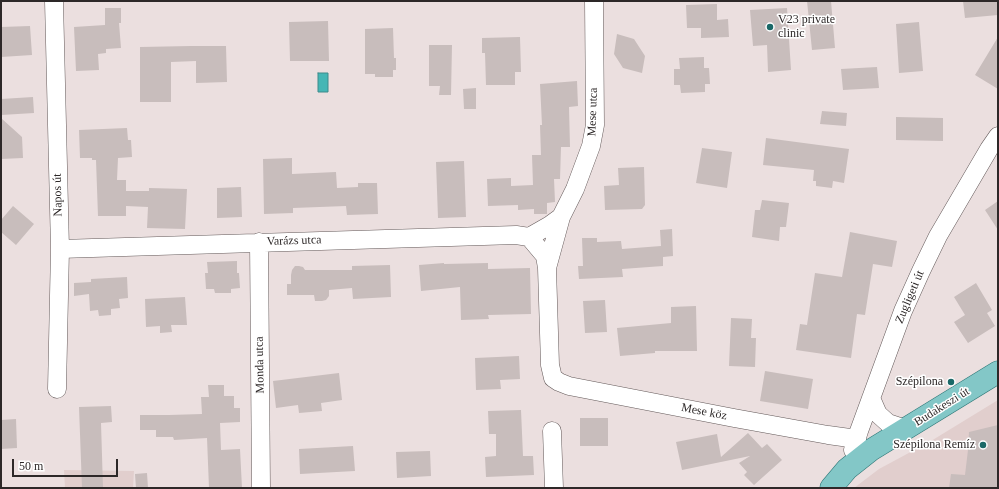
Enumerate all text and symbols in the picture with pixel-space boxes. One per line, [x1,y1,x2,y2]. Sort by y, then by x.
place label: V23 private clinic [778,13,835,41]
marker: V23 private clinic [765,22,775,32]
street label: Mese utca [585,87,601,137]
street label: Napos út [50,173,66,217]
street label: Varázs utca [266,233,322,249]
street label: Zugligeti út [892,268,928,326]
street label: Monda utca [252,336,268,394]
place label: Szépilona [896,375,943,389]
marker: Szépilona [946,377,956,387]
street label: Budakeszi út [912,384,972,430]
street label: Mese köz [680,401,728,423]
place label: Szépilona Remíz [893,438,975,452]
marker: Szépilona Remíz [978,440,988,450]
scale bar [14,451,120,477]
text: 50 m [19,459,43,473]

